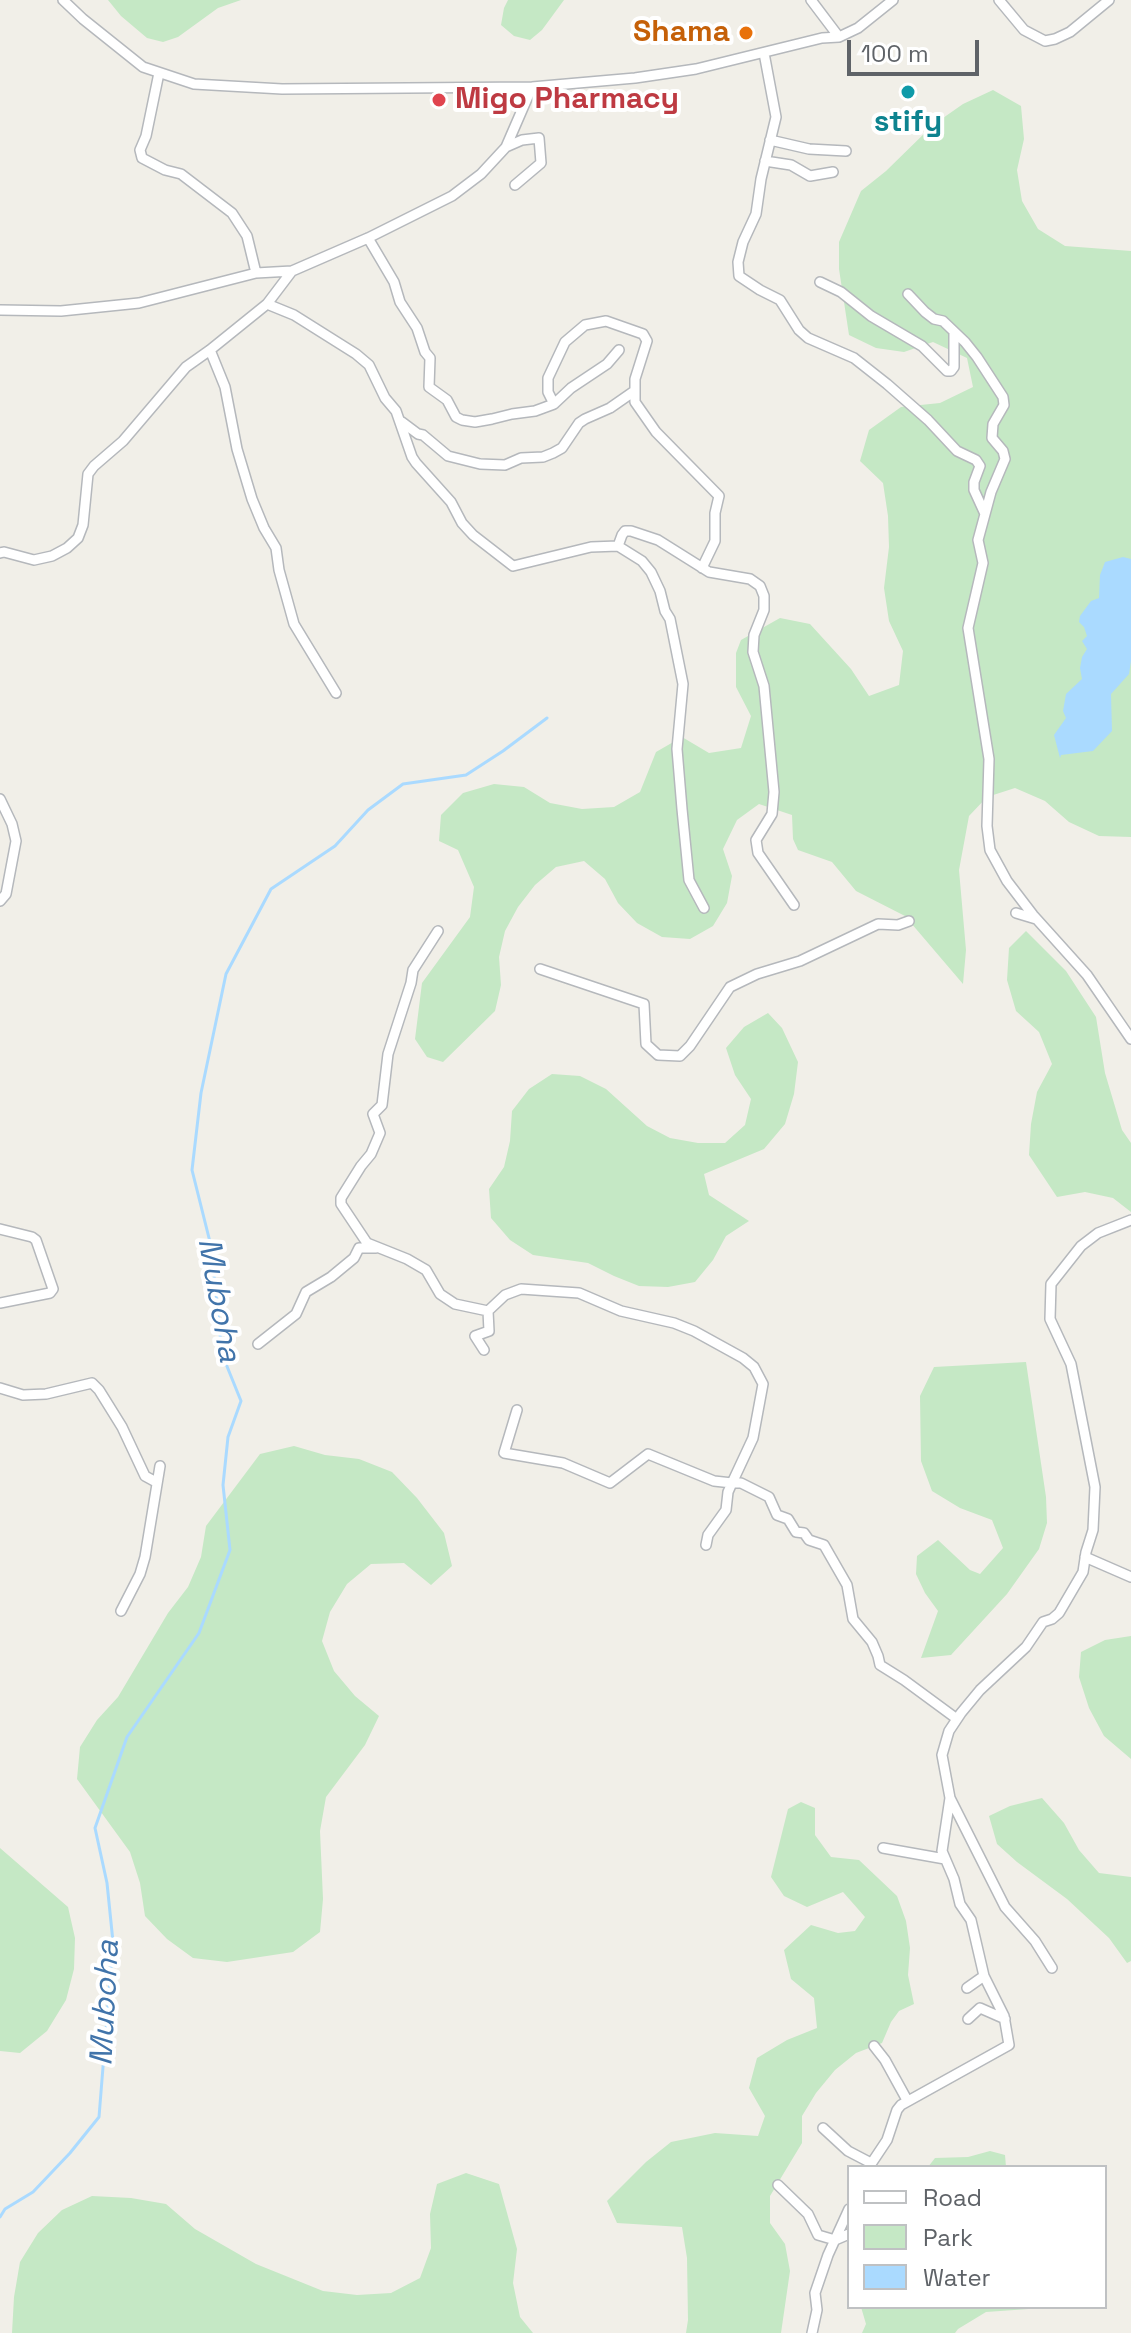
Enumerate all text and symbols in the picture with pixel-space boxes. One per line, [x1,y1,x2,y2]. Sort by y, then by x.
place label: Shama [633,15,730,51]
marker: Shama [737,24,755,42]
scale bar [851,24,983,74]
text: 100 m [861,38,929,69]
place label: Migo Pharmacy [455,82,679,118]
marker: stify [899,83,917,101]
marker: Migo Pharmacy [430,91,448,109]
place label: stify [874,105,942,141]
water label: Muboha [188,1235,248,1365]
water label: Muboha [84,1939,128,2067]
legend [847,2165,1107,2309]
text: Road [923,2182,982,2213]
text: Park [923,2222,973,2253]
text: Water [923,2262,991,2293]

